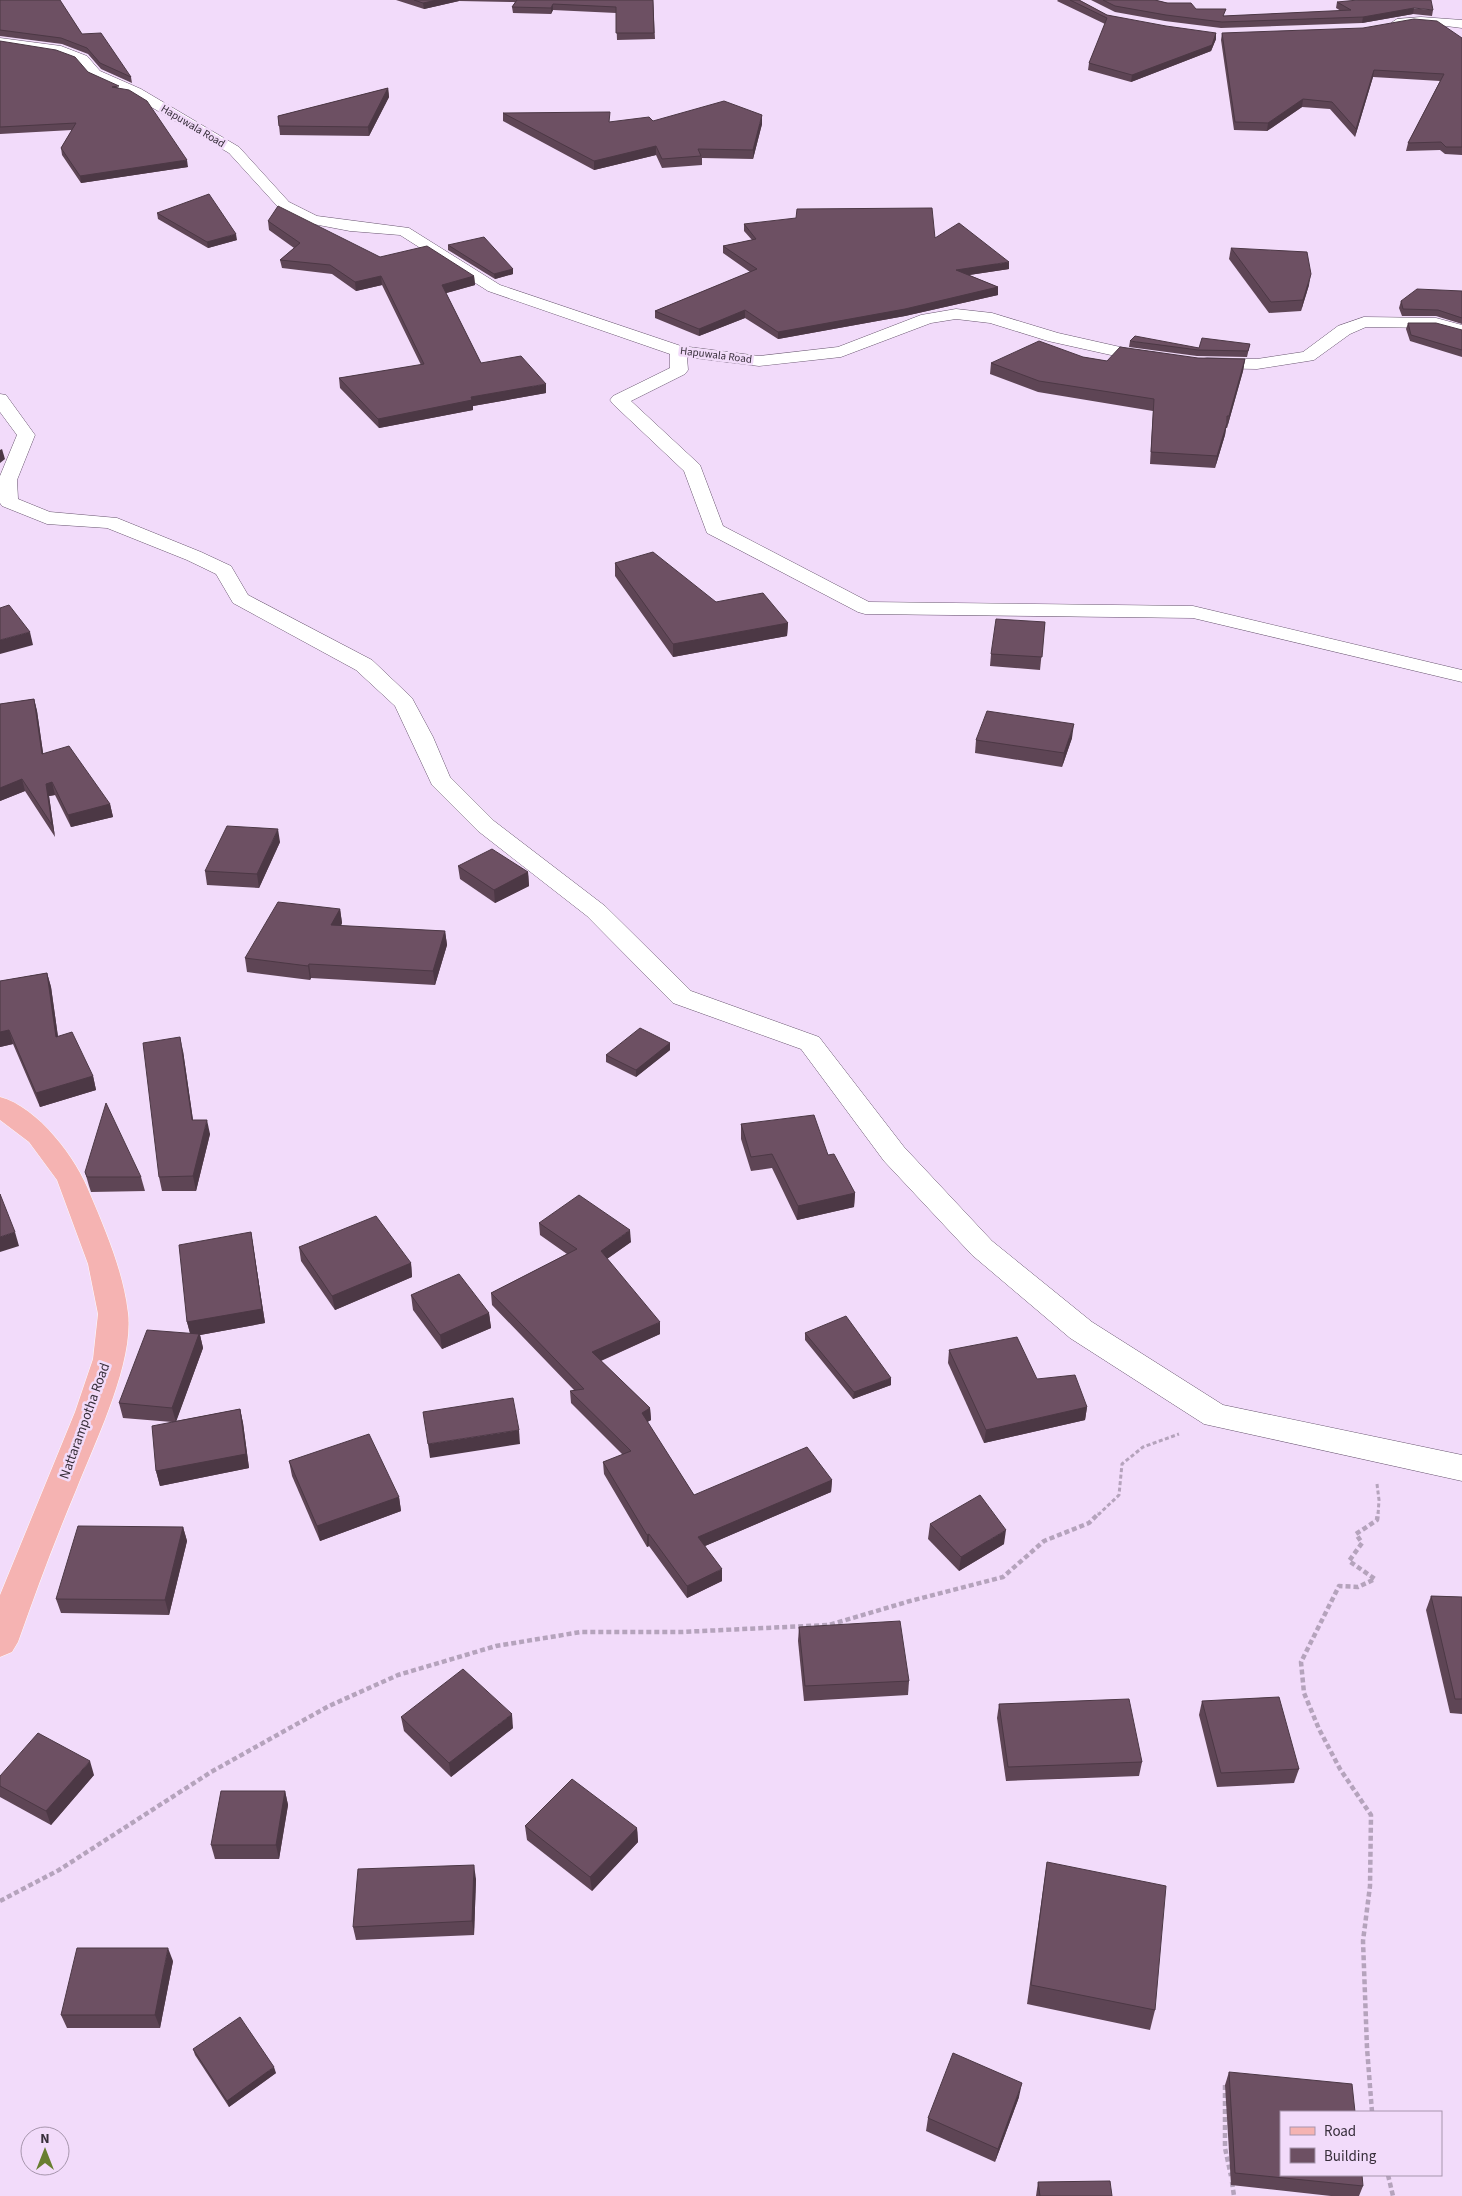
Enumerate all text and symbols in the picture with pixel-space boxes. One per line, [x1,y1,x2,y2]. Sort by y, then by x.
street label: Hapuwala Road [158,101,228,151]
street label: Hapuwala Road [679,343,753,367]
street label: Nattarampotha Road [55,1360,115,1482]
legend [1280,2111,1442,2176]
text: Road [1324,2121,1356,2142]
north arrow [20,2126,70,2176]
text: N [40,2129,50,2149]
text: Building [1324,2146,1377,2167]

